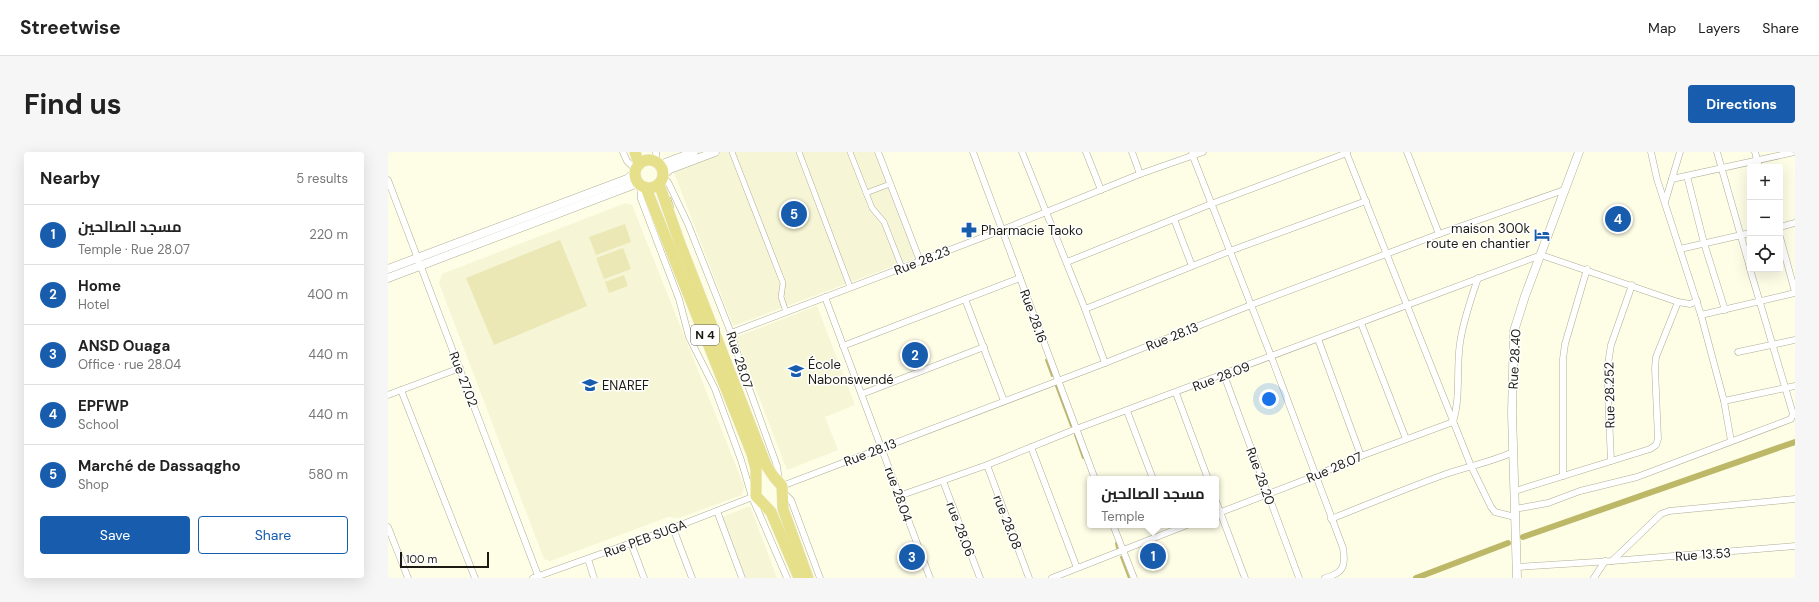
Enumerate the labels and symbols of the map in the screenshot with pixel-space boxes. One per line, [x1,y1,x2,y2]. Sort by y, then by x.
pin: 5 [781,199,807,229]
pin: 4 [1605,204,1631,234]
place label: maison 300k route en chantier [1426,220,1530,252]
pharmacy icon: Pharmacie Taoko [960,221,978,239]
place label: Pharmacie Taoko [981,222,1083,239]
hotel icon: maison 300k route en chantier [1533,226,1551,244]
street label: Rue 28.23 [892,242,953,279]
street label: Rue 28.16 [1016,287,1051,345]
street label: Rue 28.13 [1143,318,1201,355]
road number: N 4 [691,325,719,345]
street label: Rue 28.40 [1504,328,1525,390]
street label: Rue 28.07 [722,330,757,391]
pin: 2 [902,340,928,370]
street label: Rue 27.02 [445,349,482,409]
place label: École Nabonswendé [808,355,894,388]
street label: Rue 28.09 [1190,358,1252,395]
school or university icon: École Nabonswendé [787,362,805,380]
street label: Rue 28.252 [1600,362,1619,428]
school or university icon: ENAREF [581,376,599,394]
place label: ENAREF [602,377,649,394]
your location [1259,389,1279,409]
street label: Rue 28.13 [841,435,899,470]
street label: Rue 28.20 [1242,445,1279,507]
street label: Rue 28.07 [1304,448,1365,487]
street label: rue 28.04 [881,464,916,524]
street label: rue 28.08 [989,492,1026,552]
street label: rue 28.06 [942,499,979,559]
street label: Rue PEB SUGA [602,516,689,561]
pin: 1 [1140,541,1166,571]
pin: 3 [899,542,925,572]
street label: Rue 13.53 [1675,544,1732,565]
scale bar [400,550,489,569]

